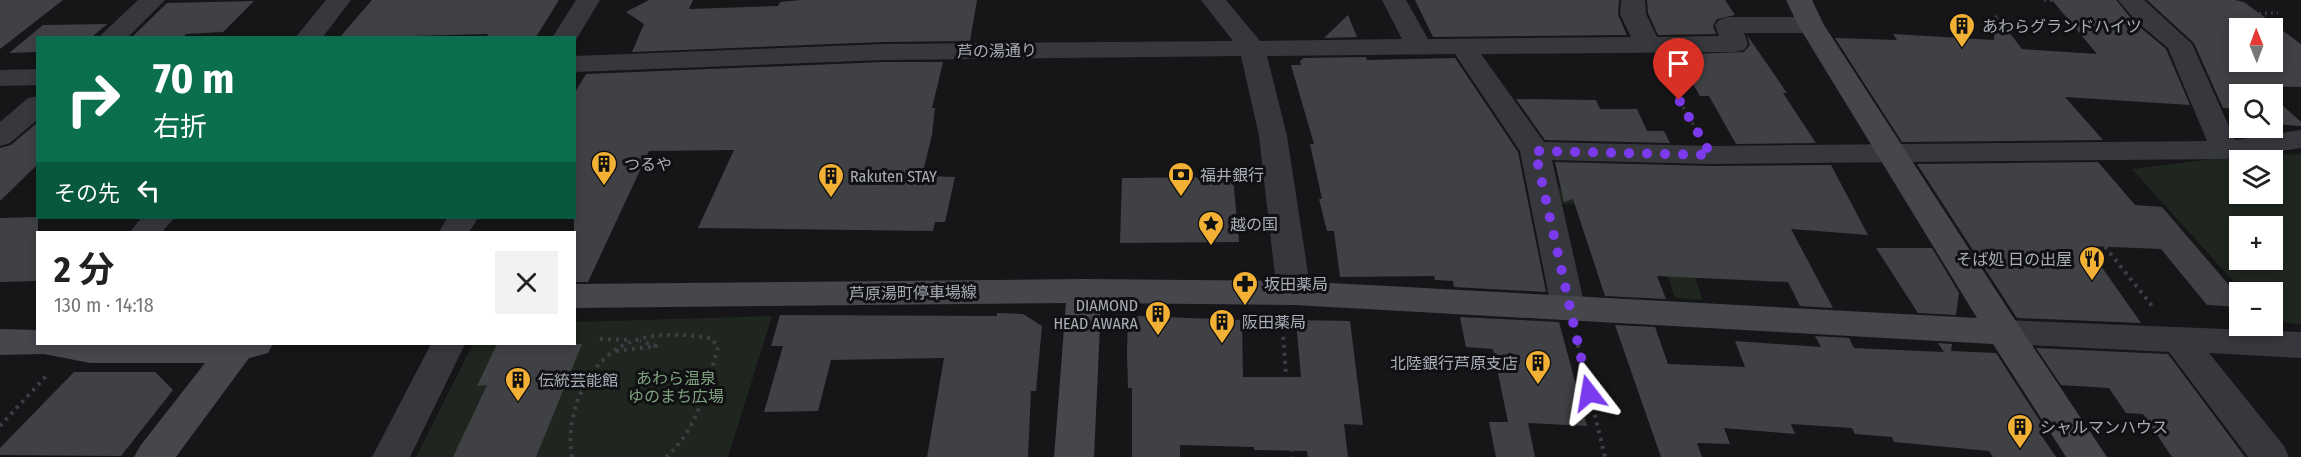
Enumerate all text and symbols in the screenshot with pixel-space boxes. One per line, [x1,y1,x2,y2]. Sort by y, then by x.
building icon: あわらグランドハイツ [1947,11,1977,49]
place label: あわらグランドハイツ [1982,17,2142,36]
north arrow [2229,18,2283,72]
map controls [2229,18,2283,336]
pin [1653,38,1704,100]
street label: 芦の湯通り [957,41,1037,61]
icon: arrive [1662,47,1695,80]
text: 70 m [153,54,234,104]
icon: right [54,60,132,138]
button: search [2229,84,2283,138]
text: 右折 [153,111,207,143]
building icon: つるや [589,149,619,187]
button: layers [2229,150,2283,204]
place label: つるや [624,155,672,174]
bank icon: 福井銀行 [1166,160,1196,198]
building icon: Rakuten STAY [816,161,846,199]
place label: 福井銀行 [1200,166,1264,185]
place label: Rakuten STAY [850,167,937,186]
icon: left [132,174,165,207]
text: その先 [54,180,120,207]
place icon: 越の国 [1196,209,1226,247]
place label: 越の国 [1230,215,1278,234]
button: + [2229,216,2283,270]
restaurant icon: そば処 日の出屋 [2077,244,2107,282]
text: 2 分 [54,248,114,292]
place label: そば処 日の出屋 [1956,250,2072,269]
button: close [495,251,558,314]
pharmacy icon: 坂田薬局 [1230,269,1260,307]
place label: 坂田薬局 [1264,275,1328,294]
street label: 芦原湯町停車場線 [849,282,977,304]
button: − [2229,282,2283,336]
text: 130 m · 14:18 [54,293,154,317]
place label: DIAMOND HEAD AWARA [1053,296,1139,333]
building icon: DIAMOND HEAD AWARA [1143,299,1173,337]
building icon: 阪田薬局 [1207,307,1237,345]
place label: 阪田薬局 [1242,313,1306,332]
building icon: 北陸銀行芦原支店 [1523,348,1553,386]
place label: 北陸銀行芦原支店 [1390,354,1518,373]
position arrow [1557,361,1621,425]
building icon: 伝統芸能館 [503,365,533,403]
park label: あわら温泉 ゆのまち広場 [628,369,724,406]
place label: 伝統芸能館 [538,371,618,390]
building icon: シャルマンハウス [2005,412,2035,450]
place label: シャルマンハウス [2040,418,2168,437]

